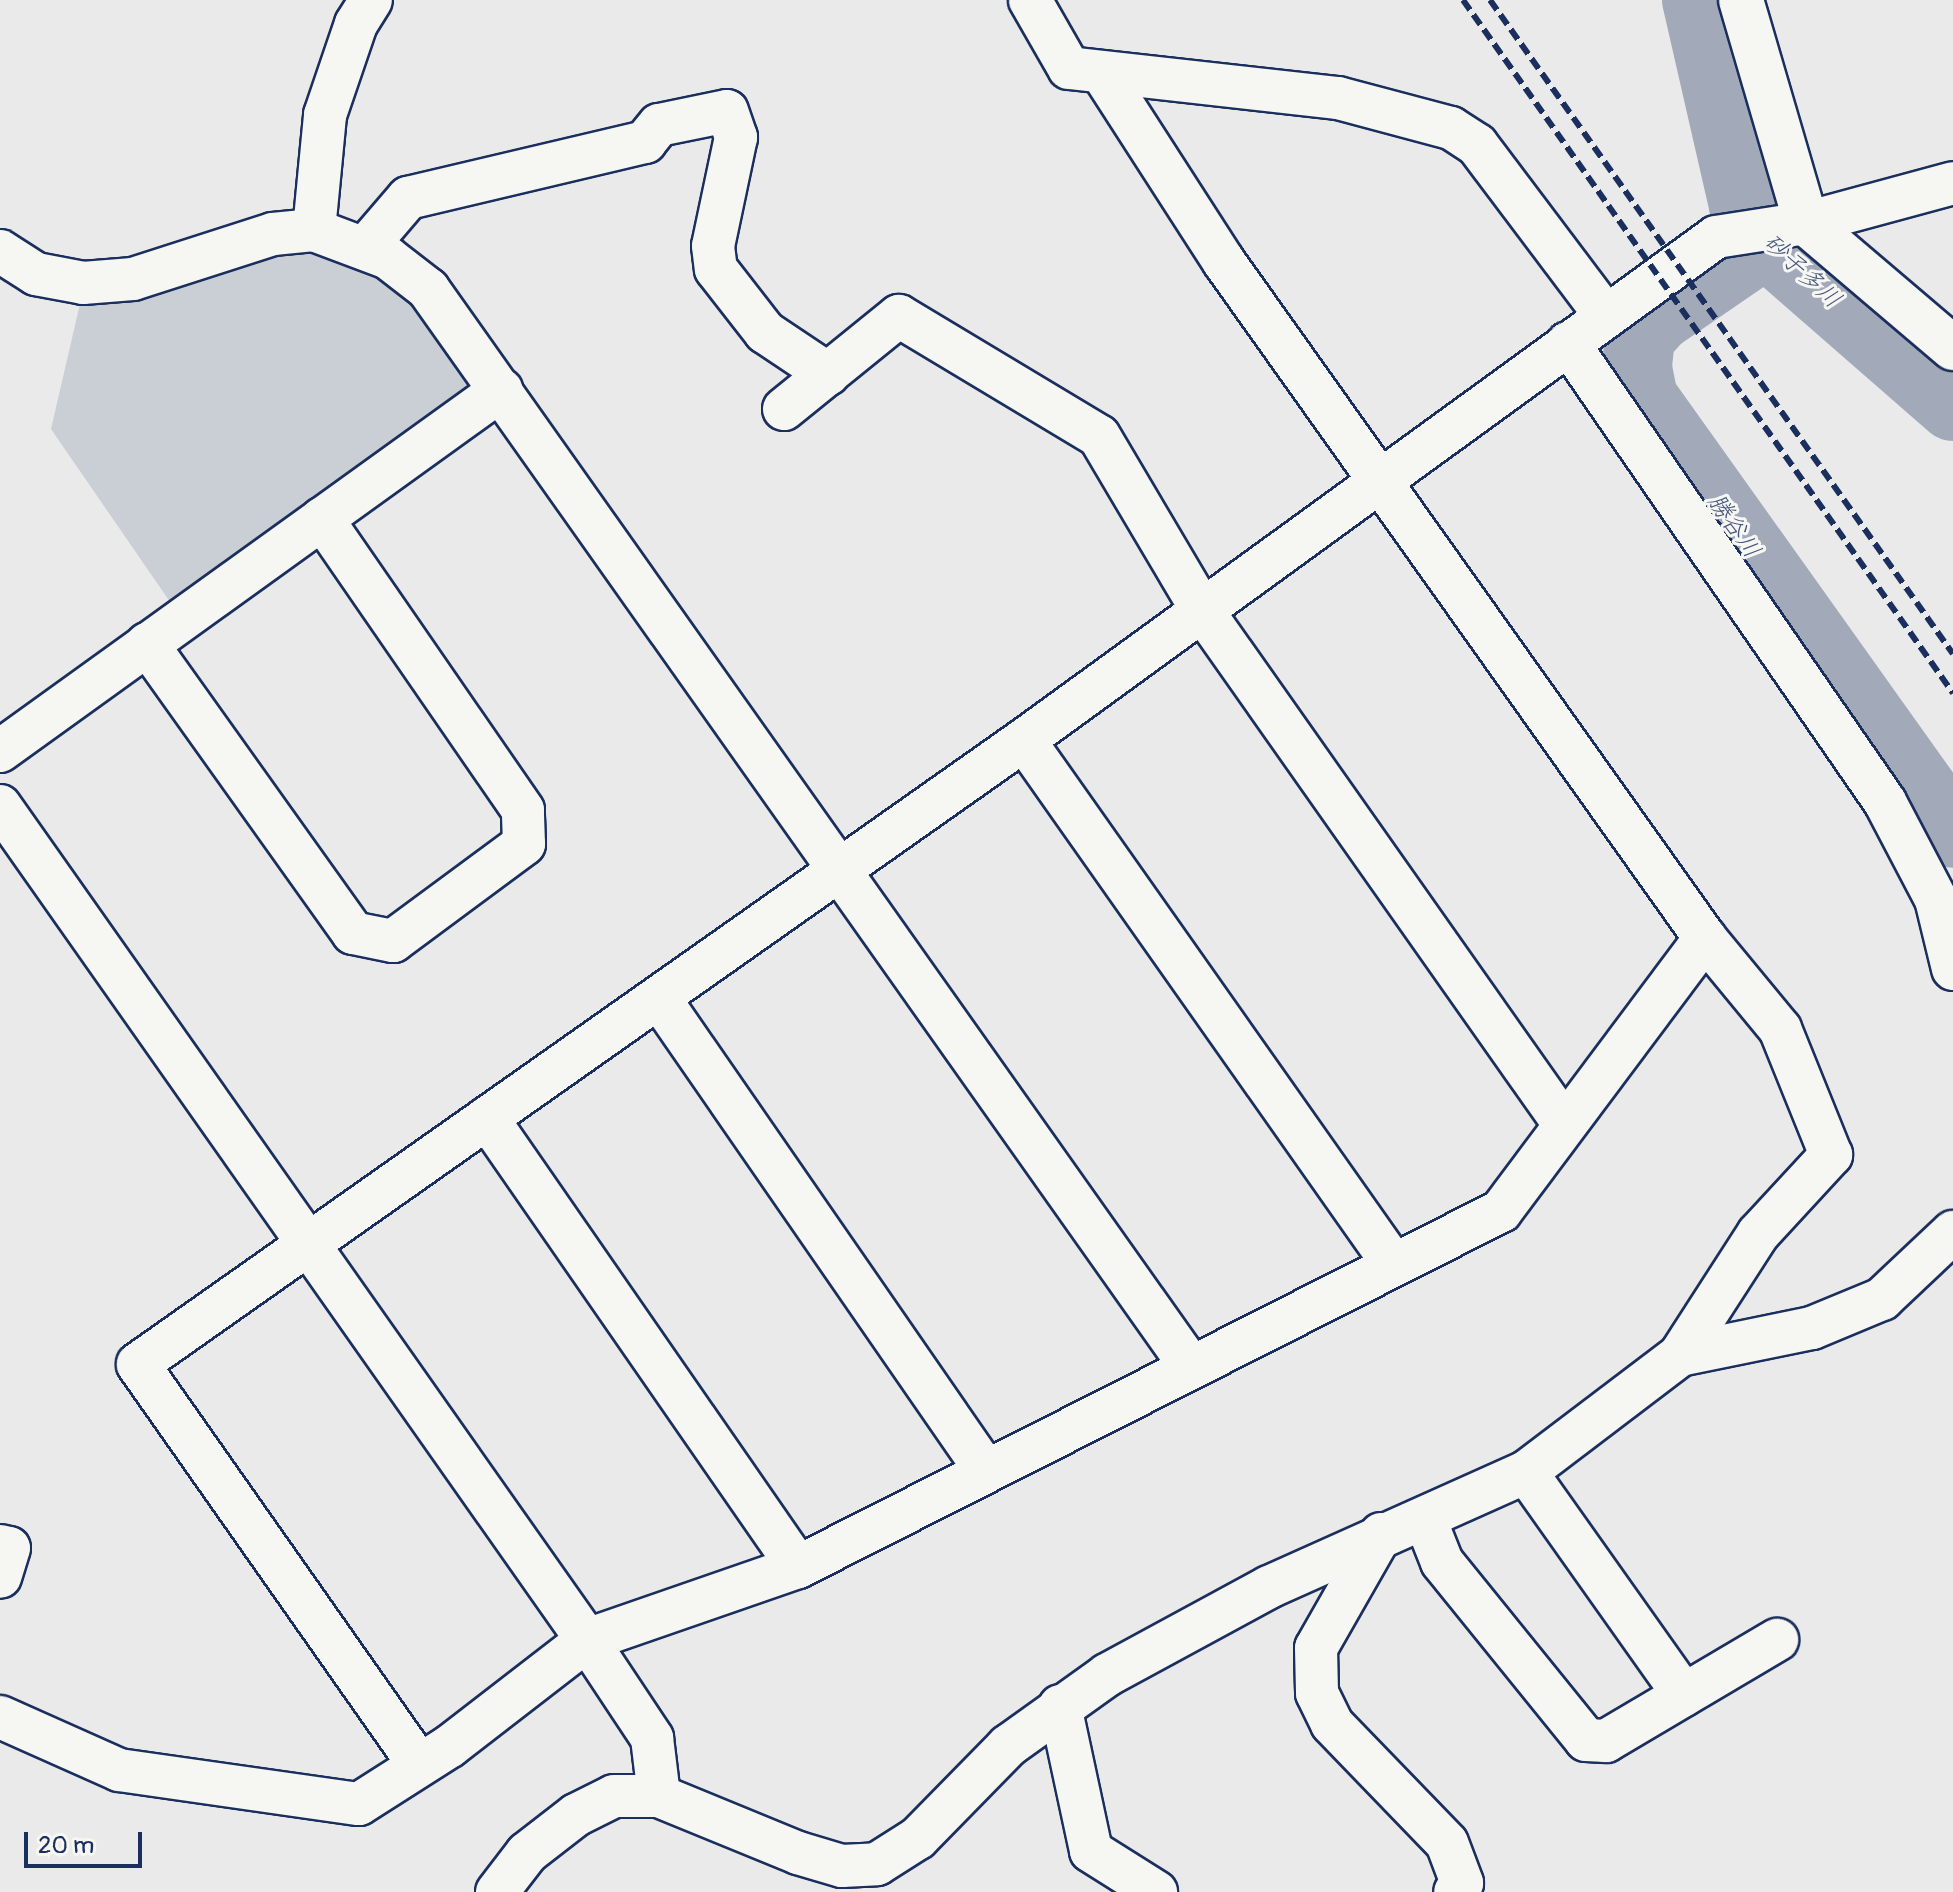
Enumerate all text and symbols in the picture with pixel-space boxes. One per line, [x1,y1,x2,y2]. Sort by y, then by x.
water label: 砂子多川 [1757,228,1847,314]
water label: 勝谷川 [1702,488,1766,564]
scale bar [28,1816,146,1866]
text: 20 m [38,1831,94,1860]

